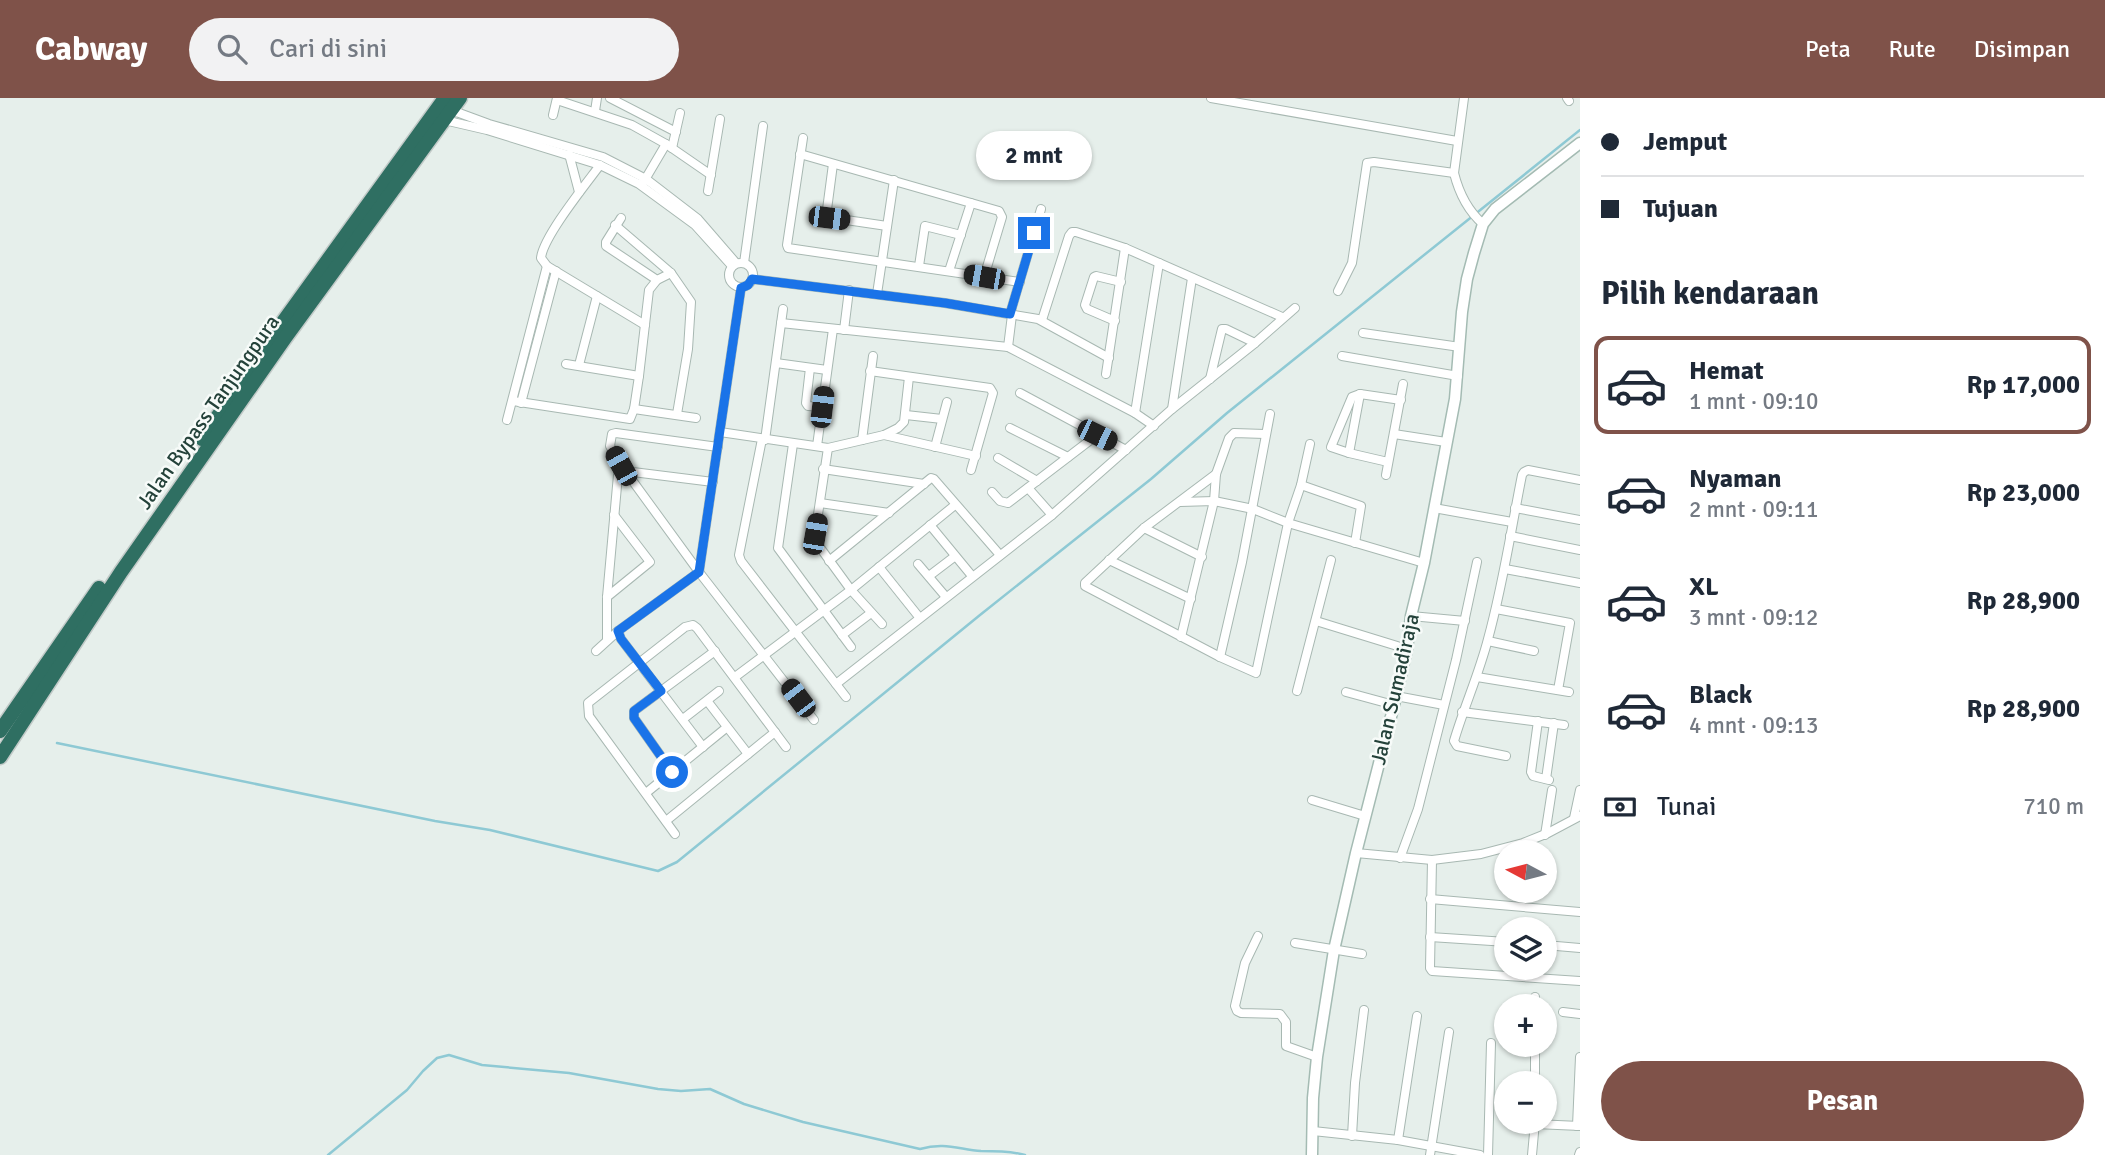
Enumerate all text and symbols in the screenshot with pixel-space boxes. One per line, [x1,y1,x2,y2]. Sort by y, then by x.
search box [189,18,679,81]
text: Cabway [35,29,147,70]
icon: search [213,30,251,68]
text: Cari di sini [269,33,387,65]
text: Peta [1805,34,1851,64]
text: Rute [1889,34,1936,64]
text: Disimpan [1974,34,2070,64]
text: Jemput [1643,126,1727,158]
callout: 2 mnt [976,131,1092,180]
text: 2 mnt [1005,141,1063,170]
text: Tujuan [1643,193,1718,225]
car [807,205,852,231]
route end [1018,217,1050,249]
car [962,263,1007,291]
text: Pilih kendaraan [1601,274,1819,313]
street label: Jalan Bypass Tanjungpura [131,310,285,514]
icon: car [1605,354,1668,417]
text: Hemat [1689,355,1764,387]
text: Rp 17,000 [1966,369,2080,401]
car [810,385,835,429]
text: 1 mnt · 09:10 [1689,387,1818,416]
car [1074,416,1121,454]
car [602,443,641,489]
icon: car [1605,462,1668,525]
text: Nyaman [1689,463,1782,495]
text: Rp 23,000 [1966,477,2080,509]
text: 2 mnt · 09:11 [1689,495,1818,524]
car [802,511,829,557]
icon: car [1605,570,1668,633]
text: XL [1689,571,1719,603]
text: Rp 28,900 [1966,585,2080,617]
text: 3 mnt · 09:12 [1689,603,1818,632]
street label: Jalan Sumadiraja [1365,611,1425,767]
car [777,675,820,721]
icon: car [1605,678,1668,741]
text: Black [1689,679,1752,711]
text: Rp 28,900 [1966,693,2080,725]
text: 4 mnt · 09:13 [1689,711,1818,740]
route start [656,756,688,788]
icon: cash [1601,788,1639,826]
text: Tunai [1657,791,1716,823]
text: 710 m [2023,792,2084,821]
north arrow [1494,840,1558,903]
map controls [1494,840,1557,1134]
button: layers [1494,917,1557,980]
button: + [1494,994,1557,1057]
button: Pesan [1601,1061,2084,1141]
button: − [1494,1071,1557,1134]

